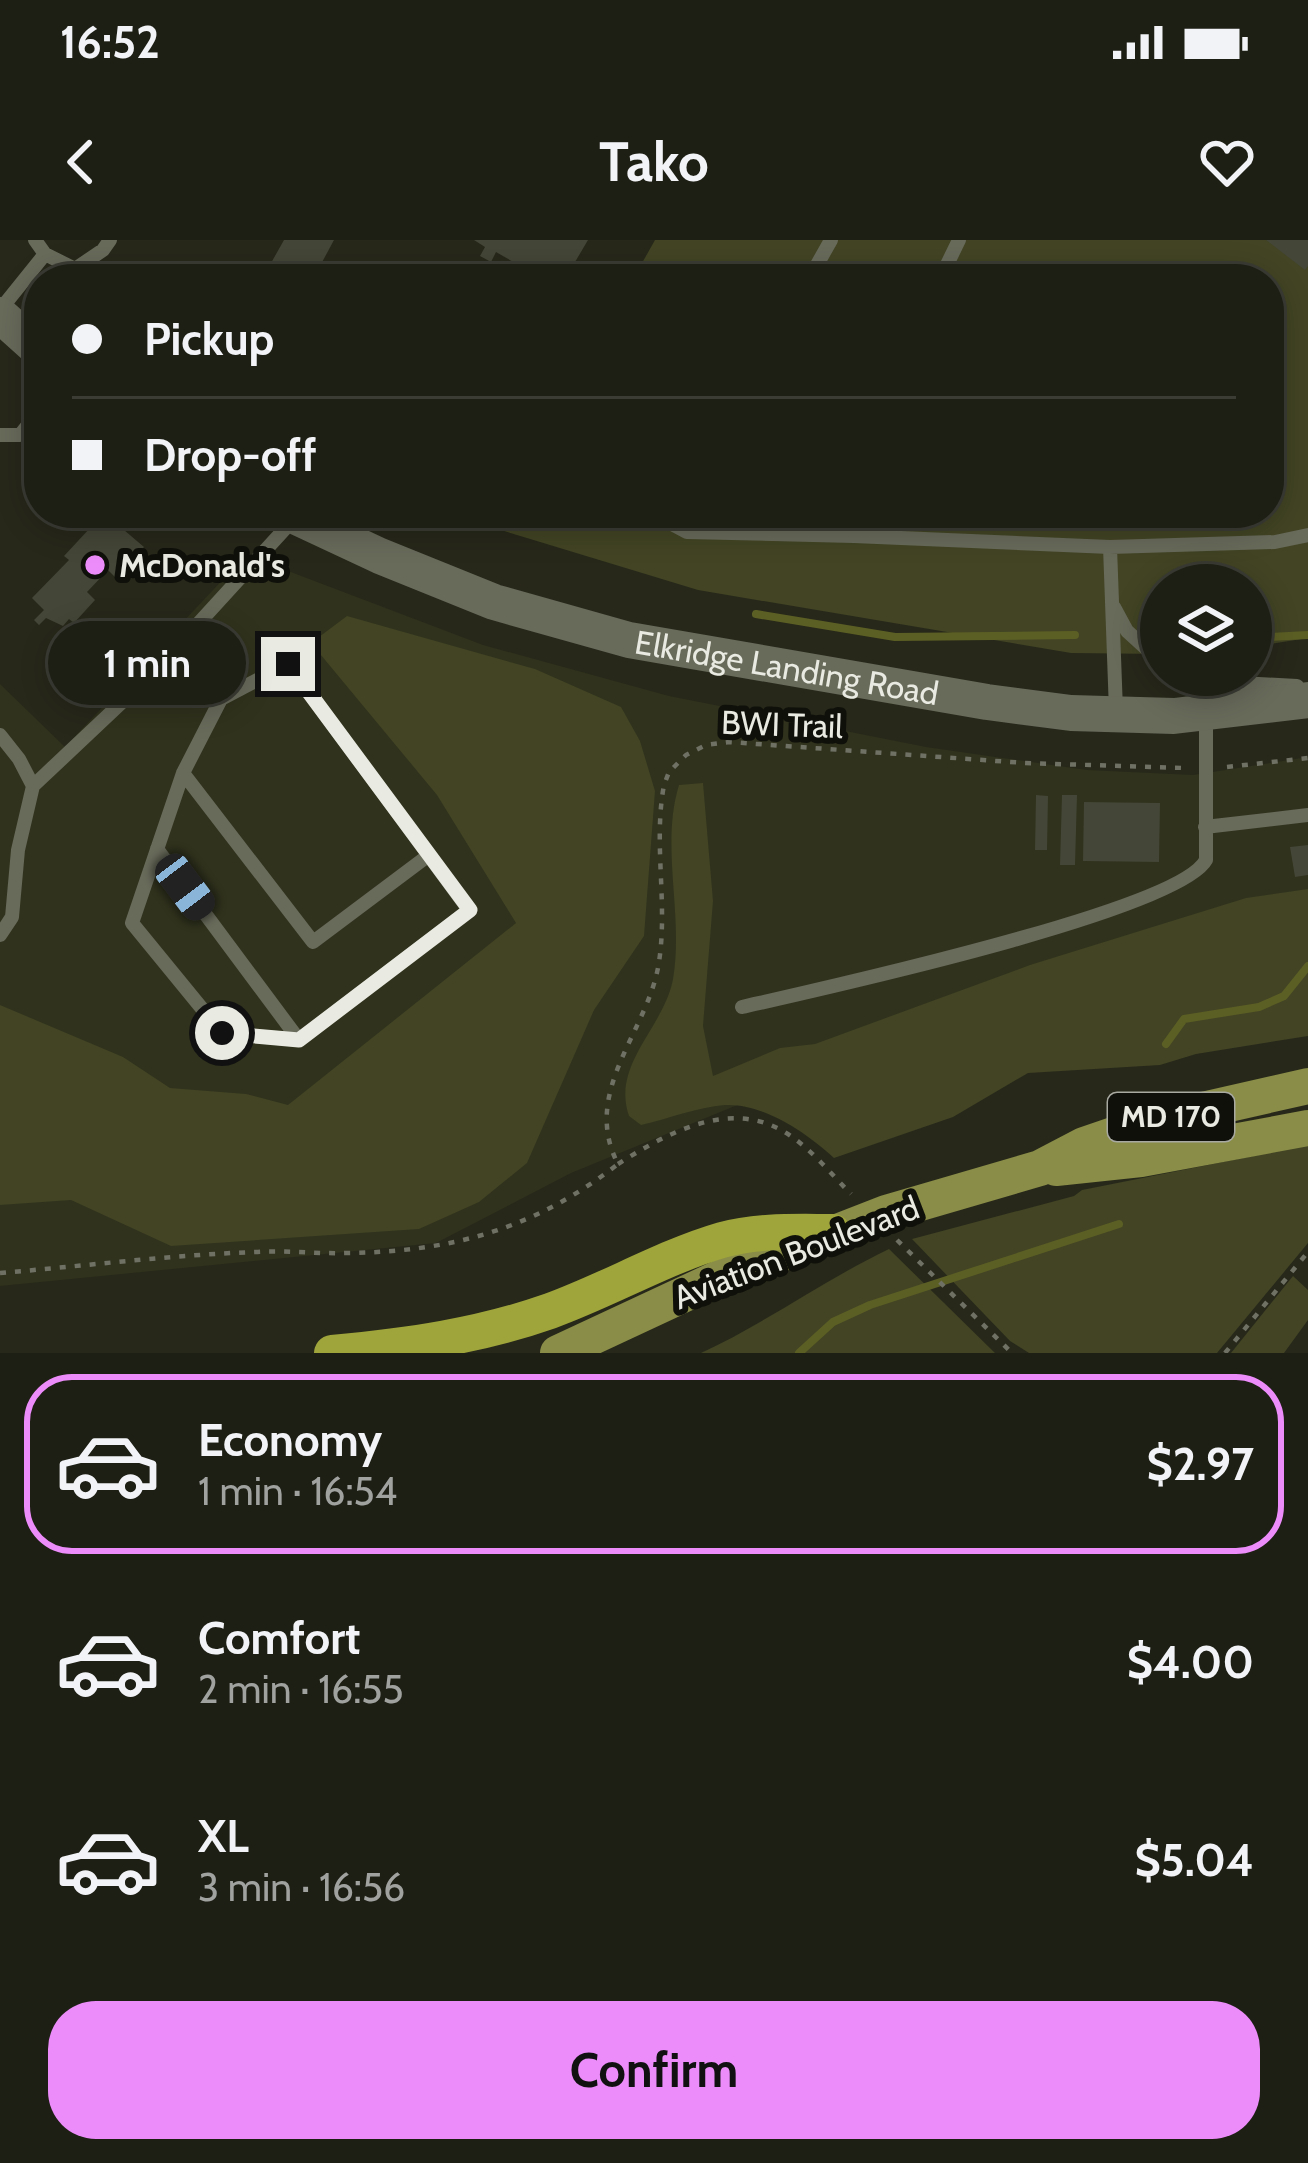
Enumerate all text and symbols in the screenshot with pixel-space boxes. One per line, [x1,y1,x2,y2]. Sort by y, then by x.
text: 16:52 [60,15,160,69]
icon: back [48,129,114,195]
text: Tako [599,129,709,195]
icon: heart [1194,129,1260,195]
text: Pickup [144,312,274,366]
text: Drop-off [144,428,317,482]
place label: McDonald's [119,545,285,585]
marker: McDonald's [82,552,108,578]
map controls [1140,564,1272,696]
button: layers [1140,564,1272,696]
street label: Elkridge Landing Road [632,621,942,713]
callout: 1 min [48,622,246,706]
route end [261,637,315,691]
text: 1 min [103,639,191,687]
street label: BWI Trail [720,702,844,746]
car [149,847,221,927]
route start [195,1006,249,1060]
road number: MD 170 [1108,1093,1234,1141]
street label: Aviation Boulevard [668,1187,924,1317]
icon: car [54,1410,162,1518]
text: Economy [198,1413,382,1467]
text: $2.97 [1147,1437,1254,1491]
text: 1 min · 16:54 [198,1467,397,1515]
icon: car [54,1608,162,1716]
text: Comfort [198,1611,361,1665]
text: $4.00 [1127,1635,1254,1689]
text: 2 min · 16:55 [198,1665,404,1713]
icon: car [54,1806,162,1914]
text: XL [198,1809,249,1863]
text: $5.04 [1134,1833,1254,1887]
text: 3 min · 16:56 [198,1863,405,1911]
button: Confirm [48,2001,1260,2139]

